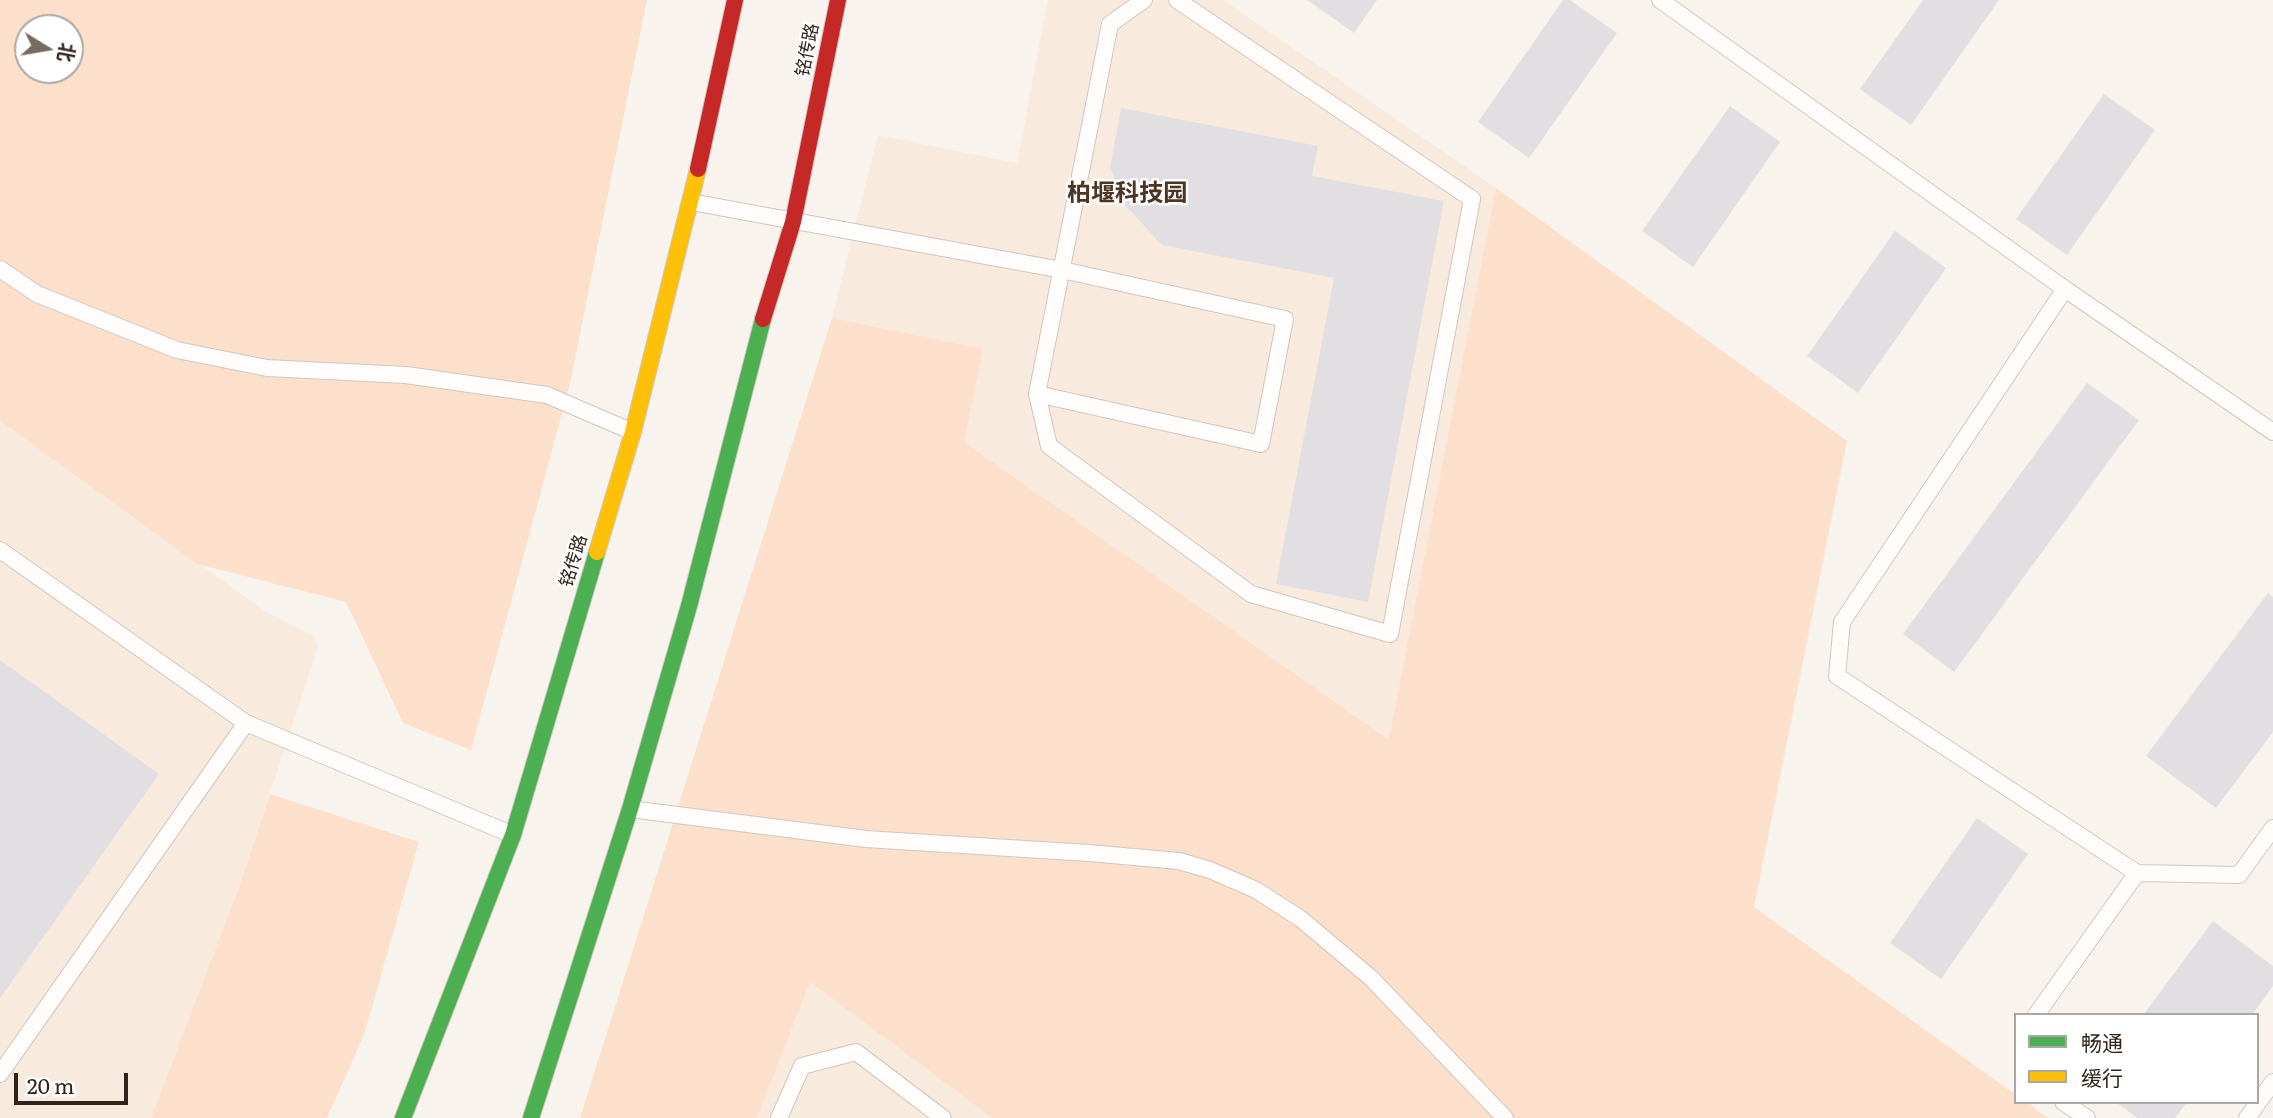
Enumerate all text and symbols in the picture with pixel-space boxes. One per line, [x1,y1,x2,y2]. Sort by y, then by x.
north arrow [14,14,84,84]
street label: 铭传路 [792,21,824,79]
text: 北 [52,41,83,65]
district label: 柏堰科技园 [1067,180,1187,208]
street label: 铭传路 [556,532,592,590]
legend [2014,1013,2259,1104]
text: 畅通 [2081,1026,2123,1057]
scale bar [18,1058,131,1102]
text: 缓行 [2081,1061,2123,1092]
text: 20 m [27,1069,74,1100]

